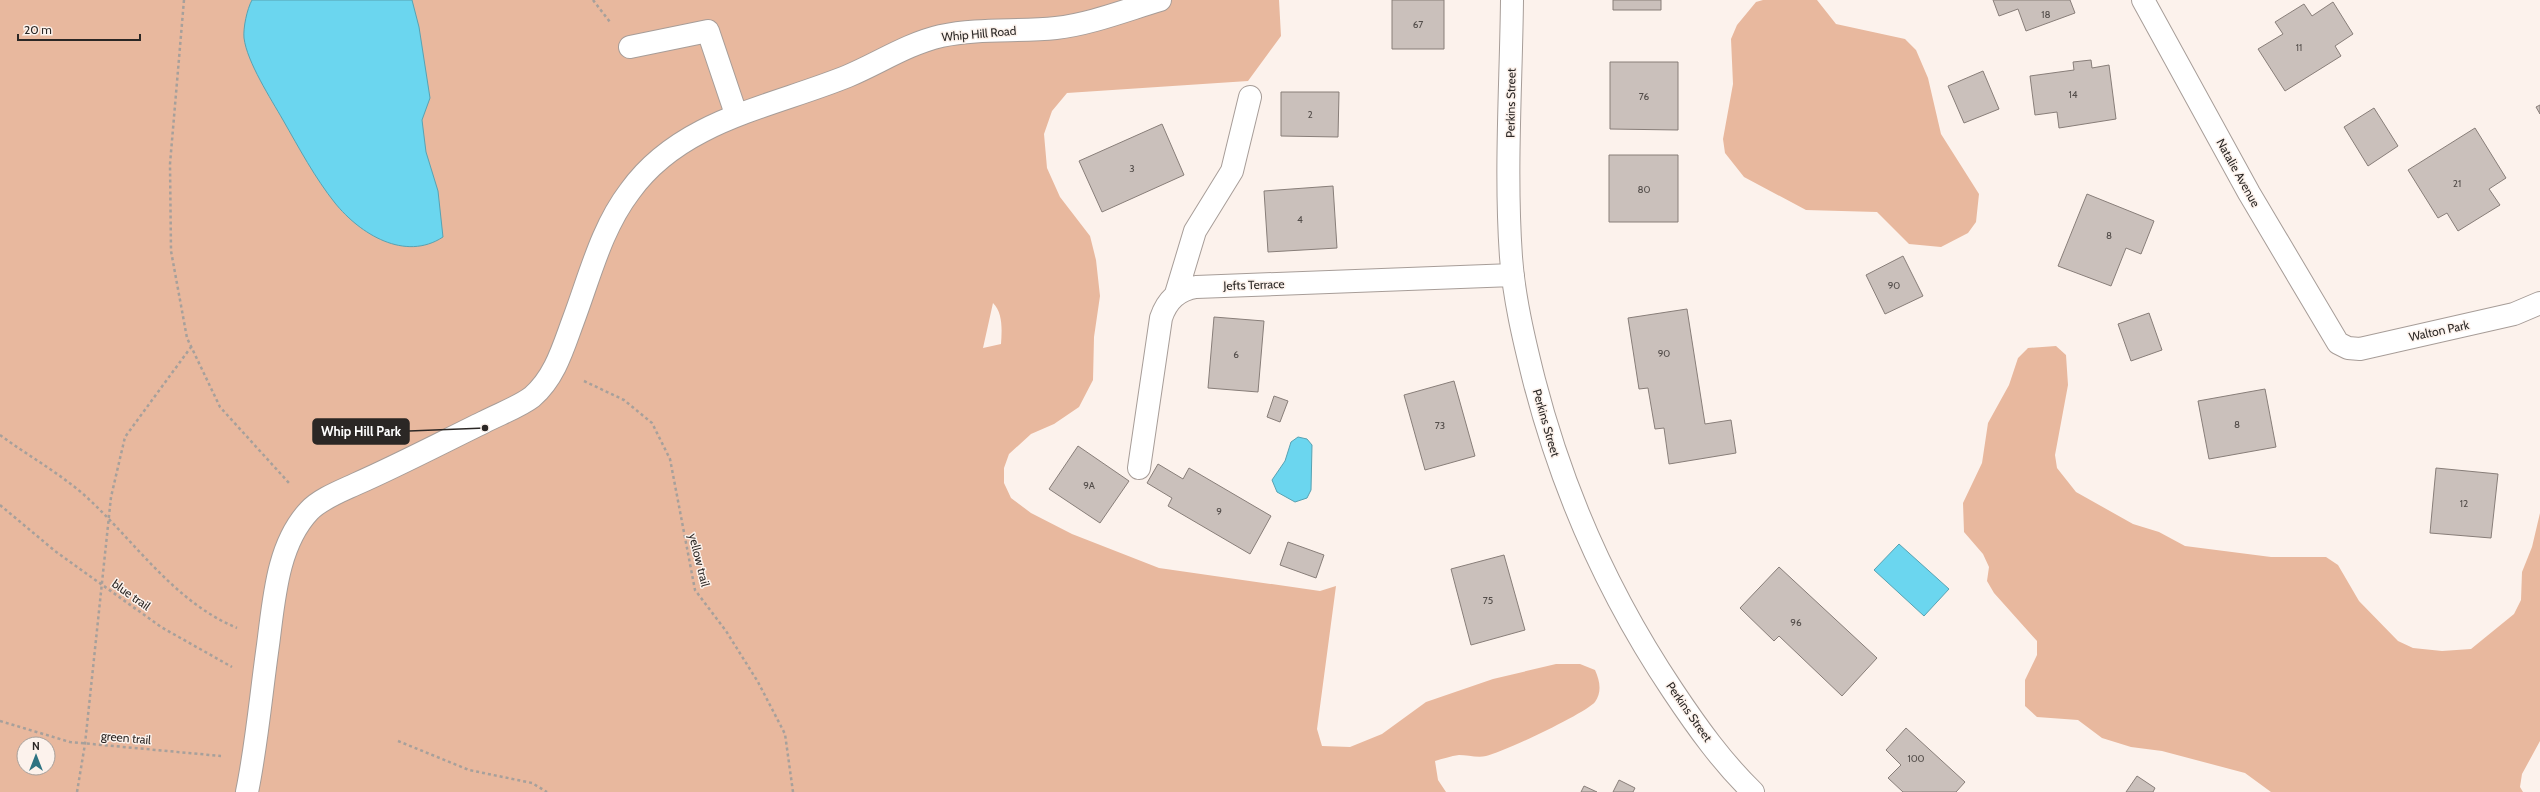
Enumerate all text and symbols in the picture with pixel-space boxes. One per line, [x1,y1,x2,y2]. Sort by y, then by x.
house number: 18 [2041,8,2051,21]
scale bar [18,16,140,42]
house number: 67 [1413,18,1423,31]
text: 20 m [24,22,52,37]
street label: Whip Hill Road [941,23,1017,44]
house number: 11 [2296,41,2302,54]
street label: Perkins Street [1502,68,1519,138]
house number: 14 [2068,88,2078,101]
house number: 76 [1639,90,1650,103]
house number: 2 [1307,108,1313,121]
street label: Natalie Avenue [2213,136,2263,210]
house number: 3 [1129,162,1135,175]
house number: 21 [2453,177,2461,190]
house number: 80 [1637,183,1651,196]
house number: 4 [1297,213,1303,226]
house number: 8 [2106,229,2112,242]
street label: Jefts Terrace [1222,276,1285,293]
house number: 90 [1888,279,1900,292]
street label: Walton Park [2407,317,2471,344]
house number: 90 [1658,347,1670,360]
house number: 6 [1233,348,1239,361]
street label: Perkins Street [1530,387,1563,458]
house number: 8 [2234,418,2240,431]
callout: Whip Hill Park [313,419,409,444]
house number: 73 [1435,419,1445,432]
text: Whip Hill Park [321,423,402,439]
house number: 9A [1083,479,1096,492]
house number: 12 [2460,497,2468,510]
house number: 9 [1216,505,1222,518]
street label: yellow trail [686,532,713,588]
street label: blue trail [109,576,154,613]
house number: 75 [1483,594,1493,607]
house number: 96 [1790,616,1802,629]
street label: Perkins Street [1663,679,1716,745]
street label: green trail [100,728,152,747]
north arrow [16,736,56,776]
text: N [32,739,40,753]
house number: 100 [1907,752,1925,765]

